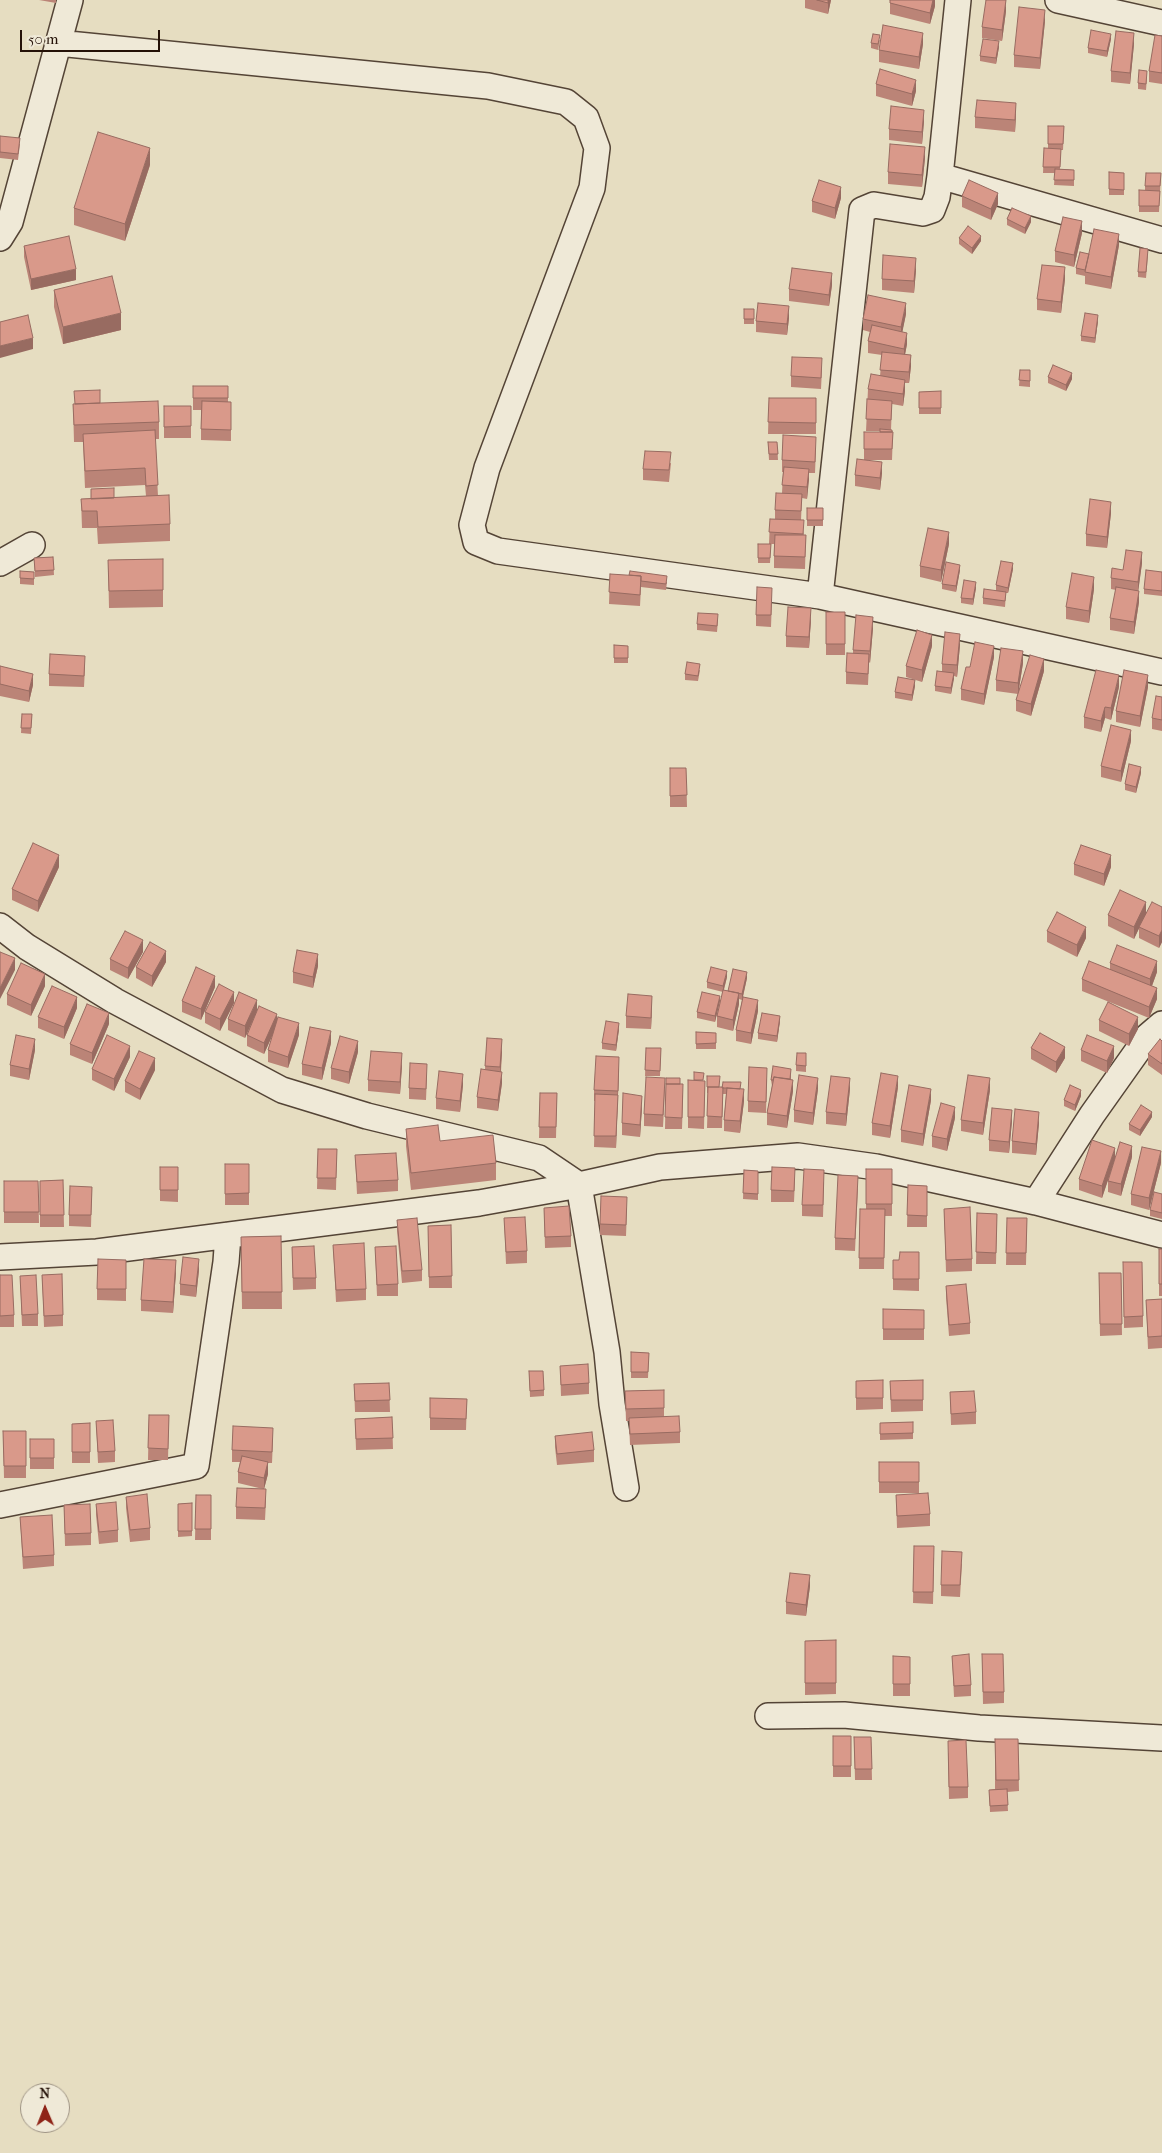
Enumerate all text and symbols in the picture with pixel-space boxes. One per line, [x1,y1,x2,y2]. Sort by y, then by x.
scale bar [22,20,162,52]
text: 50 m [28,30,58,48]
north arrow [20,2083,70,2133]
text: N [39,2085,50,2102]

